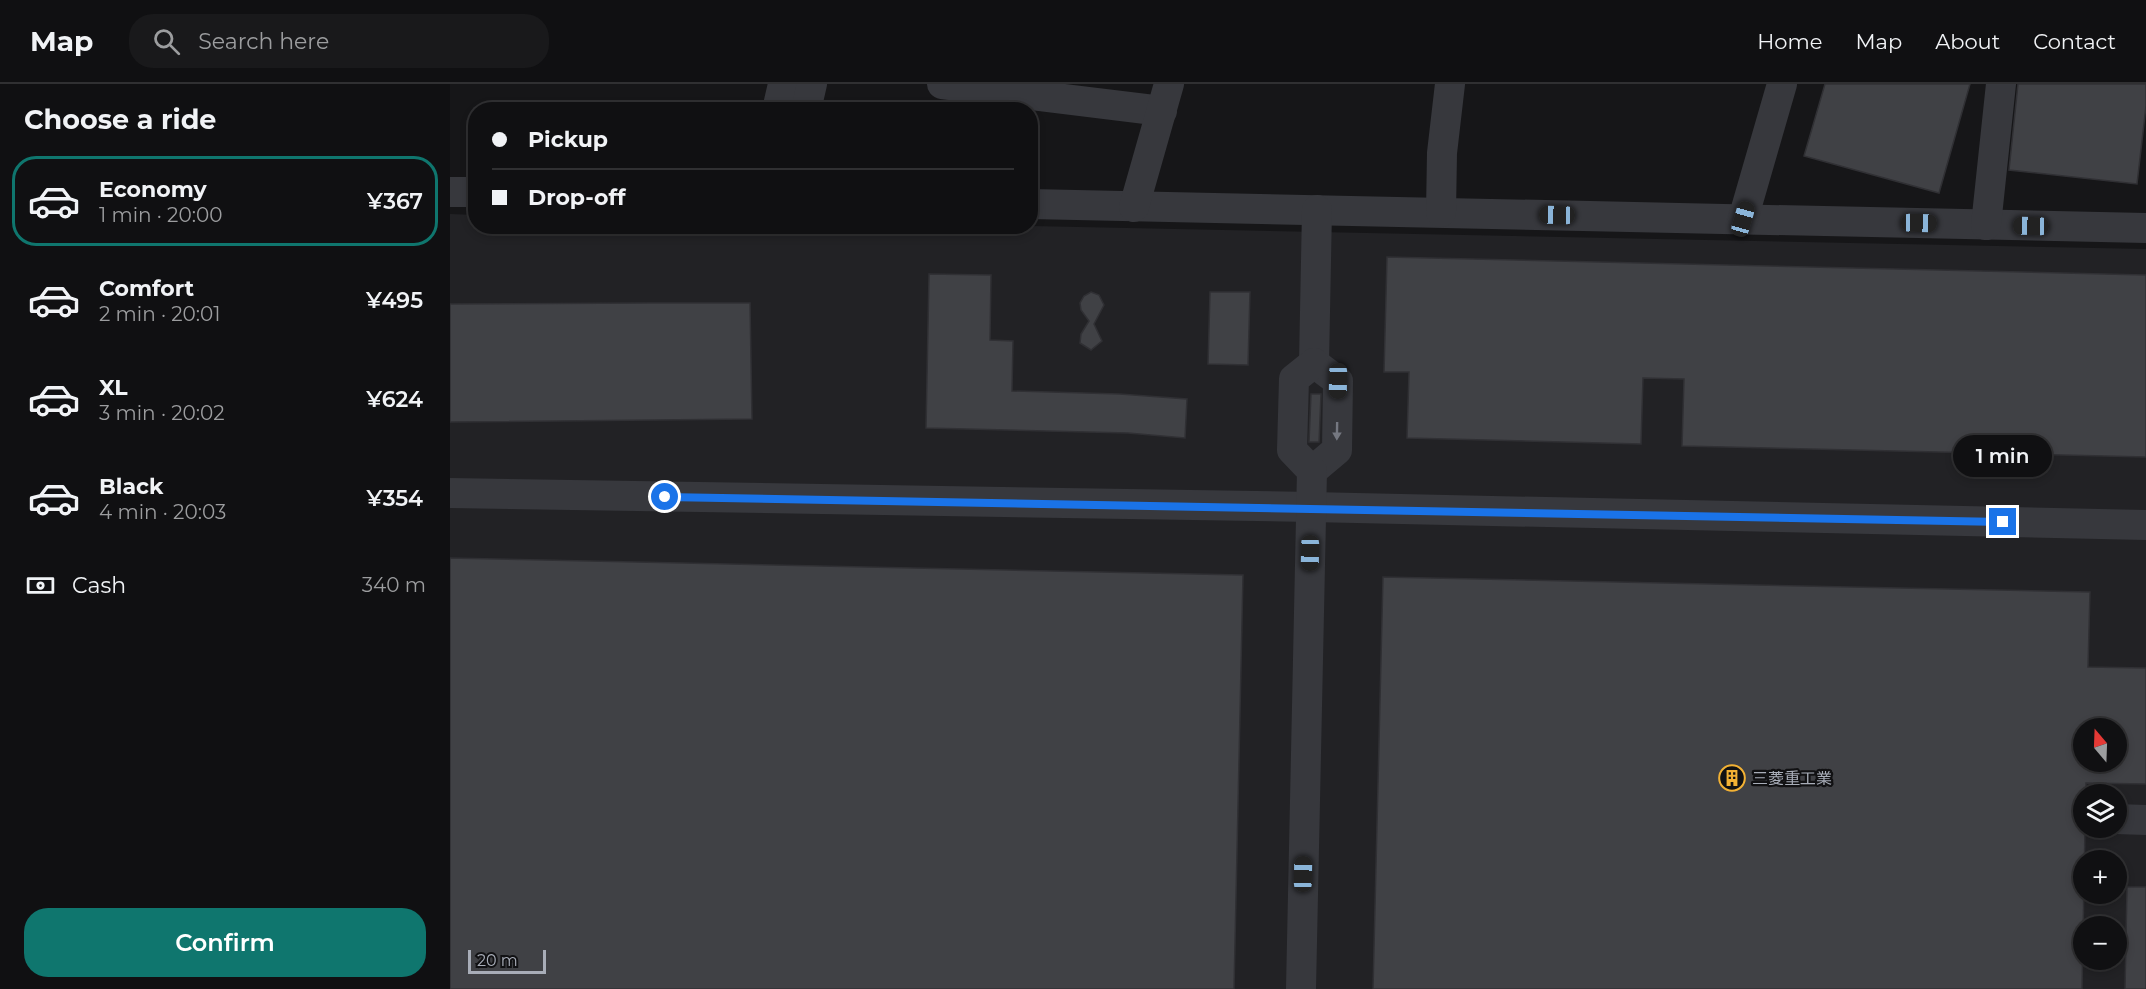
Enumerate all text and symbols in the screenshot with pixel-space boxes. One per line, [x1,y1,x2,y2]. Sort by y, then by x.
search box [129,14,549,68]
text: Map [30,24,93,58]
icon: search [150,25,183,58]
text: Search here [198,28,329,55]
text: Home [1757,29,1822,54]
text: Map [1855,29,1902,54]
text: About [1935,29,2000,54]
text: Contact [2033,29,2116,54]
text: Choose a ride [24,103,216,136]
text: Pickup [528,126,608,153]
icon: car [27,174,81,228]
text: Economy [99,176,207,203]
text: Drop-off [528,184,626,211]
text: ¥367 [367,188,423,215]
car [1729,199,1757,239]
text: 1 min · 20:00 [99,203,222,227]
car [1539,206,1575,224]
car [1901,214,1937,232]
car [2013,217,2049,235]
icon: car [27,273,81,327]
text: Comfort [99,275,194,302]
text: ¥495 [366,287,423,314]
text: 2 min · 20:01 [99,302,221,326]
car [1329,363,1347,399]
icon: car [27,372,81,426]
text: XL [99,374,128,401]
text: ¥624 [366,386,423,413]
text: 3 min · 20:02 [99,401,225,425]
one-way arrow [1332,421,1342,440]
callout: 1 min [1954,435,2052,477]
text: 1 min [1976,444,2029,468]
icon: car [27,471,81,525]
text: Black [99,473,163,500]
route start [651,483,678,510]
text: ¥354 [367,485,423,512]
text: 4 min · 20:03 [99,500,226,524]
route end [1989,508,2016,535]
car [1301,535,1319,571]
icon: cash [24,569,57,602]
text: Cash [72,572,126,599]
text: 340 m [362,573,426,597]
north arrow [2073,718,2127,772]
map controls [2073,718,2127,970]
building icon: 三菱重工業 [1717,763,1747,793]
place label: 三菱重工業 [1752,769,1832,788]
button: layers [2073,784,2127,838]
button: + [2073,850,2127,904]
car [1294,856,1312,892]
button: Confirm [24,908,426,977]
button: − [2073,916,2127,970]
scale bar [468,947,546,974]
text: 20 m [477,951,518,970]

